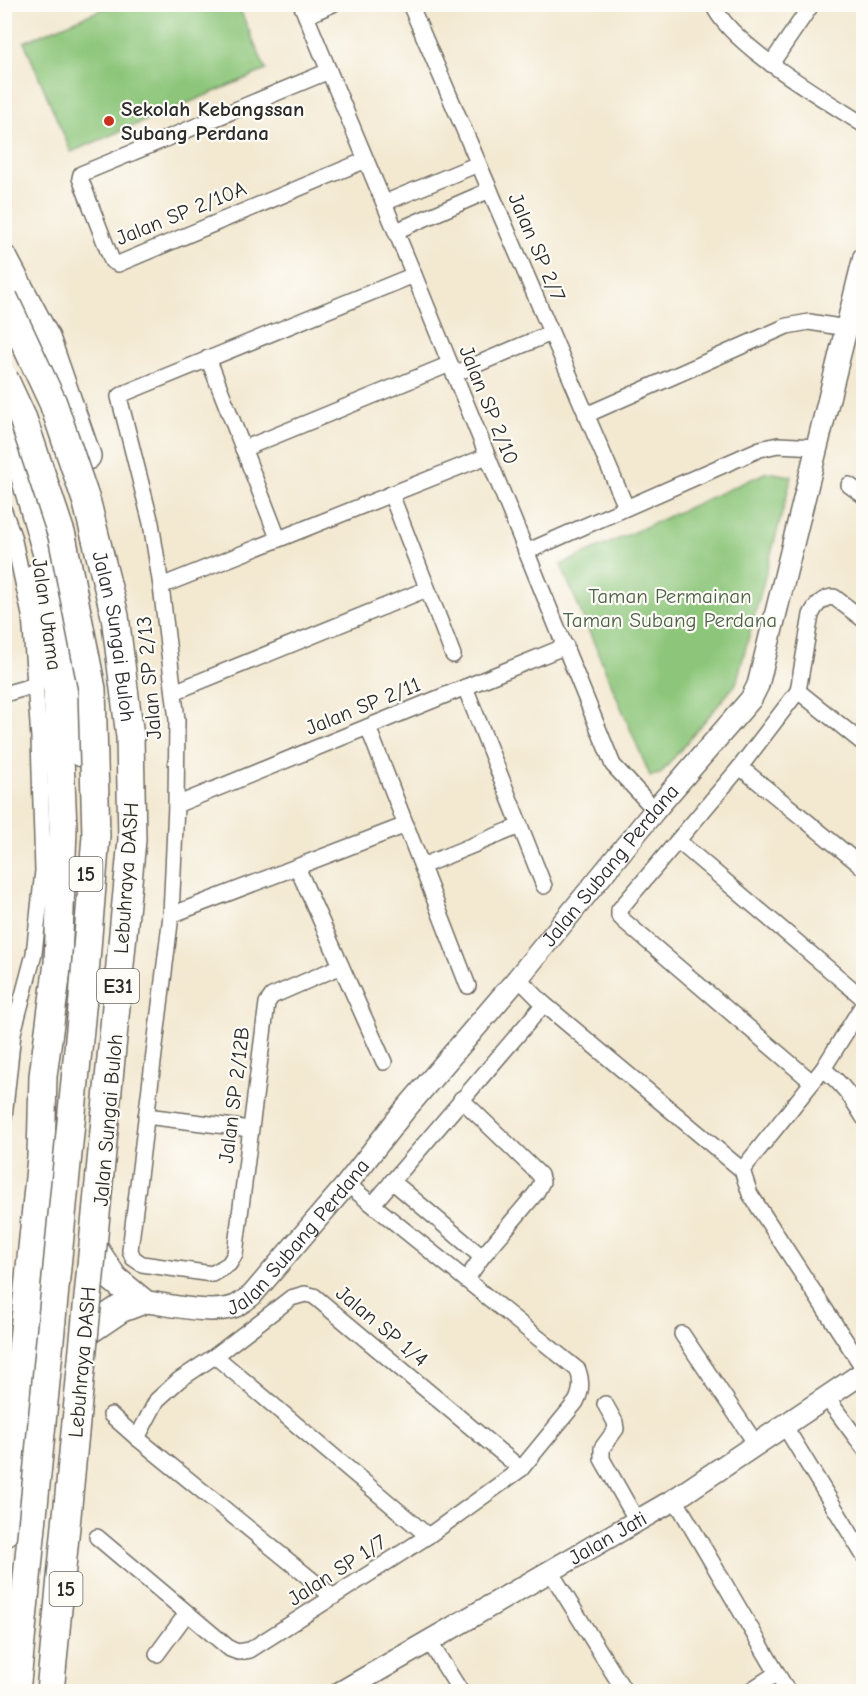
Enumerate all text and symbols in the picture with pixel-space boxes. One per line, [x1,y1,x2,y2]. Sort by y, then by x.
place label: Sekolah Kebangssan Subang Perdana [121,97,304,145]
marker: Sekolah Kebangssan Subang Perdana [102,114,116,128]
street label: Jalan SP 2/10A [112,176,250,250]
street label: Jalan SP 2/7 [503,189,571,305]
street label: Jalan SP 2/10 [454,342,524,468]
street label: Jalan Sungai Buloh [87,549,140,723]
street label: Jalan Utama [27,556,67,672]
park label: Taman Permainan Taman Subang Perdana [563,584,777,632]
street label: Jalan SP 2/13 [132,615,166,741]
street label: Jalan SP 2/11 [302,672,424,740]
street label: Jalan Subang Perdana [537,779,684,951]
street label: Lebuhraya DASH [109,801,143,955]
road number: 15 [70,857,103,891]
road number: E31 [97,969,139,1003]
street label: Jalan SP 2/12B [214,1025,254,1165]
street label: Jalan Sungai Buloh [89,1033,127,1207]
street label: Jalan Subang Perdana [225,1154,374,1320]
street label: Jalan SP 1/4 [331,1281,433,1371]
street label: Lebuhraya DASH [63,1285,101,1439]
street label: Jalan Jati [565,1506,651,1570]
street label: Jalan SP 1/7 [283,1529,391,1611]
road number: 15 [50,1572,82,1606]

